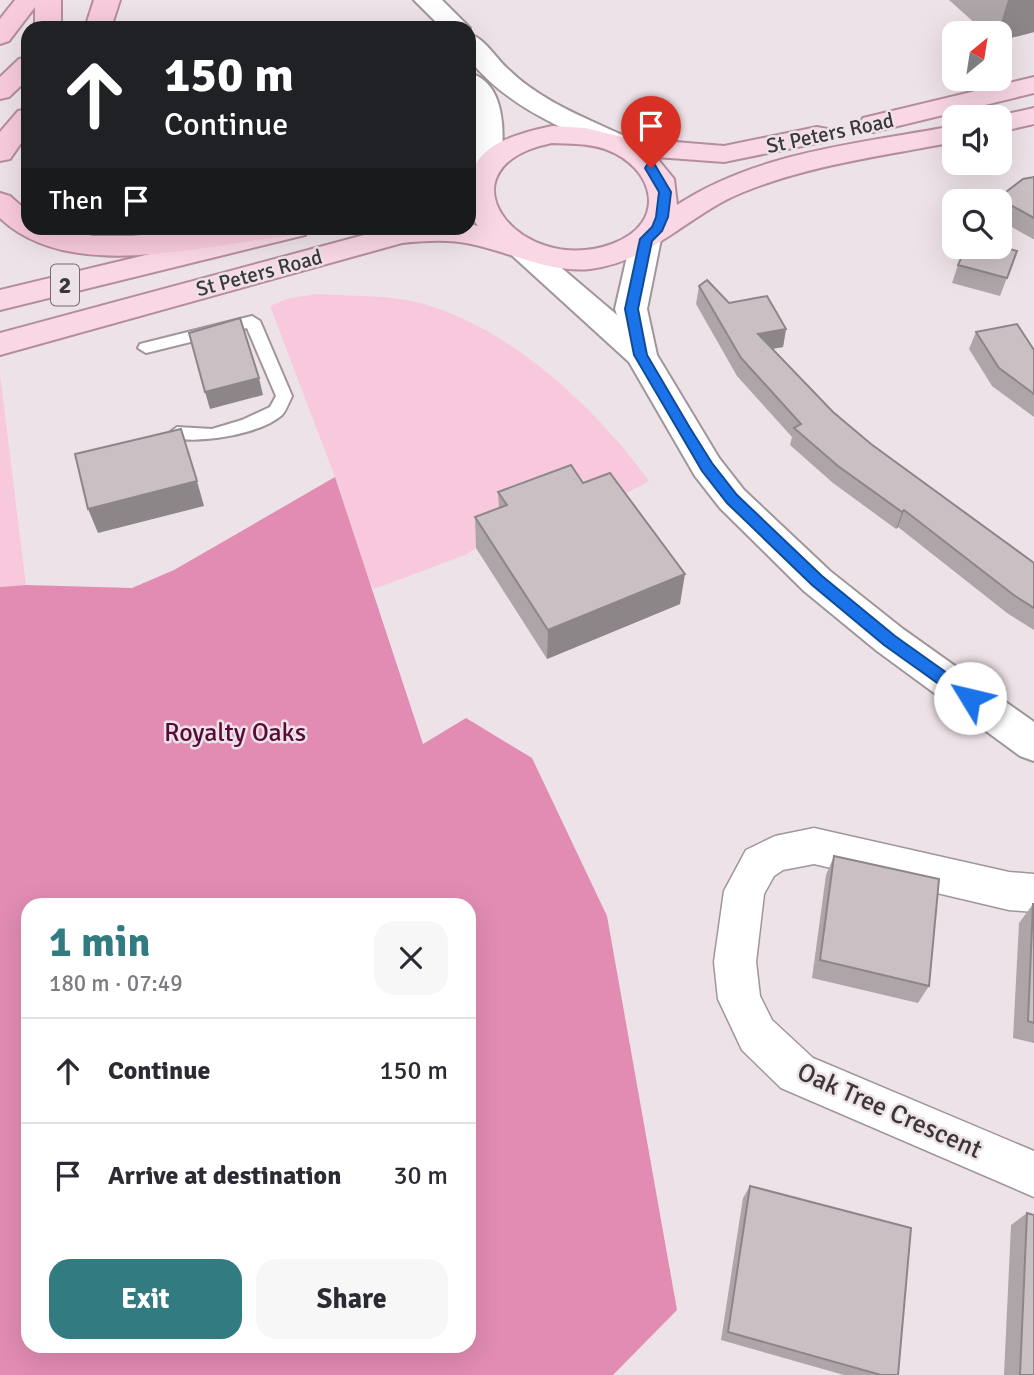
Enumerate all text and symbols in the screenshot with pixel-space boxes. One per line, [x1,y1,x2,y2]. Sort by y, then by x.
north arrow [942,21,1012,91]
map controls [942,21,1012,259]
text: 150 m [164,45,294,105]
icon: ahead [49,49,140,140]
pin [621,96,681,168]
text: Continue [164,105,288,144]
button: sound [942,105,1012,175]
icon: arrive [632,107,670,145]
street label: St Peters Road [764,107,896,159]
icon: arrive [117,182,155,220]
text: Then [49,185,103,217]
button: search [942,189,1012,259]
street label: St Peters Road [193,244,325,302]
road number: 2 [51,264,79,306]
position arrow [933,661,1007,735]
park label: Royalty Oaks [164,717,306,749]
text: 1 min [49,917,150,968]
button: close [374,921,448,995]
text: 180 m · 07:49 [49,969,183,998]
icon: ahead [49,1052,87,1090]
text: Continue [108,1055,210,1087]
text: 150 m [379,1055,448,1087]
street label: Oak Tree Crescent [792,1056,987,1166]
icon: arrive [49,1157,87,1195]
text: Arrive at destination [108,1160,341,1192]
text: 30 m [393,1160,448,1192]
button: Exit [49,1259,242,1339]
button: Share [256,1259,448,1339]

